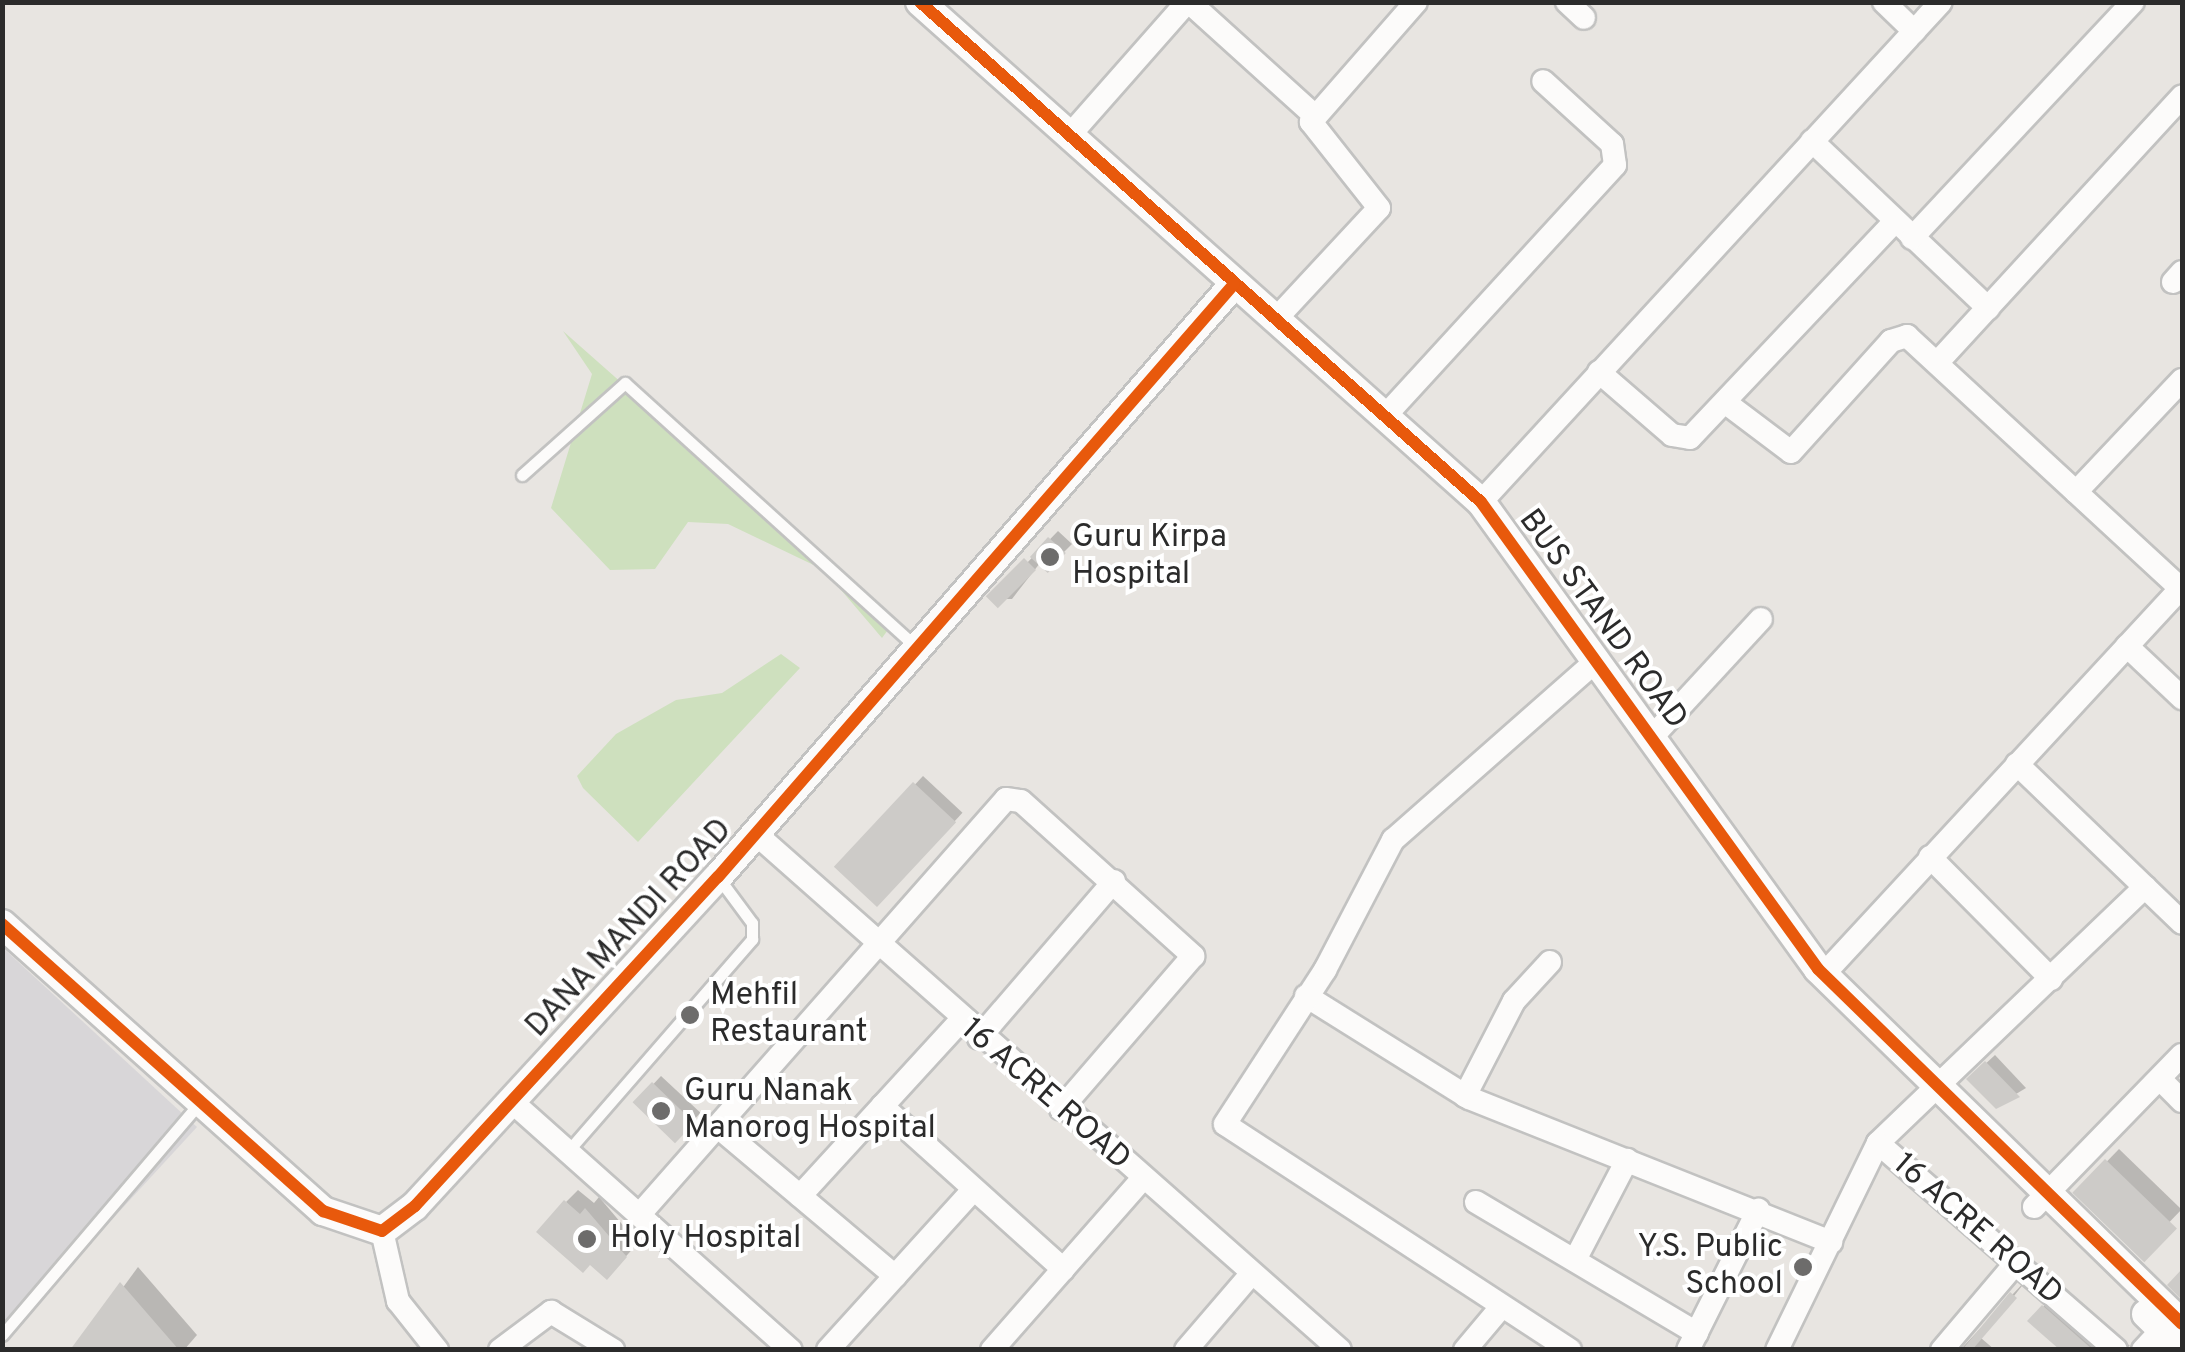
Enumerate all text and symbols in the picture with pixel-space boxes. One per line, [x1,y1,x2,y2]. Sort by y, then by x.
street label: BUS STAND ROAD [1509,503,1695,737]
place label: Guru Kirpa Hospital [1072,520,1227,595]
marker: Guru Kirpa Hospital [1037,544,1063,570]
street label: DANA MANDI ROAD [518,811,742,1047]
place label: Mehfil Restaurant [710,978,868,1053]
marker: Mehfil Restaurant [679,1004,701,1026]
street label: 16 ACRE ROAD [952,1011,1138,1179]
place label: Guru Nanak Manorog Hospital [684,1074,936,1149]
marker: Guru Nanak Manorog Hospital [648,1098,674,1124]
street label: 16 ACRE ROAD [1884,1146,2070,1314]
place label: Holy Hospital [610,1220,801,1258]
marker: Holy Hospital [574,1226,600,1252]
place label: Y.S. Public School [1638,1230,1783,1305]
marker: Y.S. Public School [1792,1256,1814,1278]

